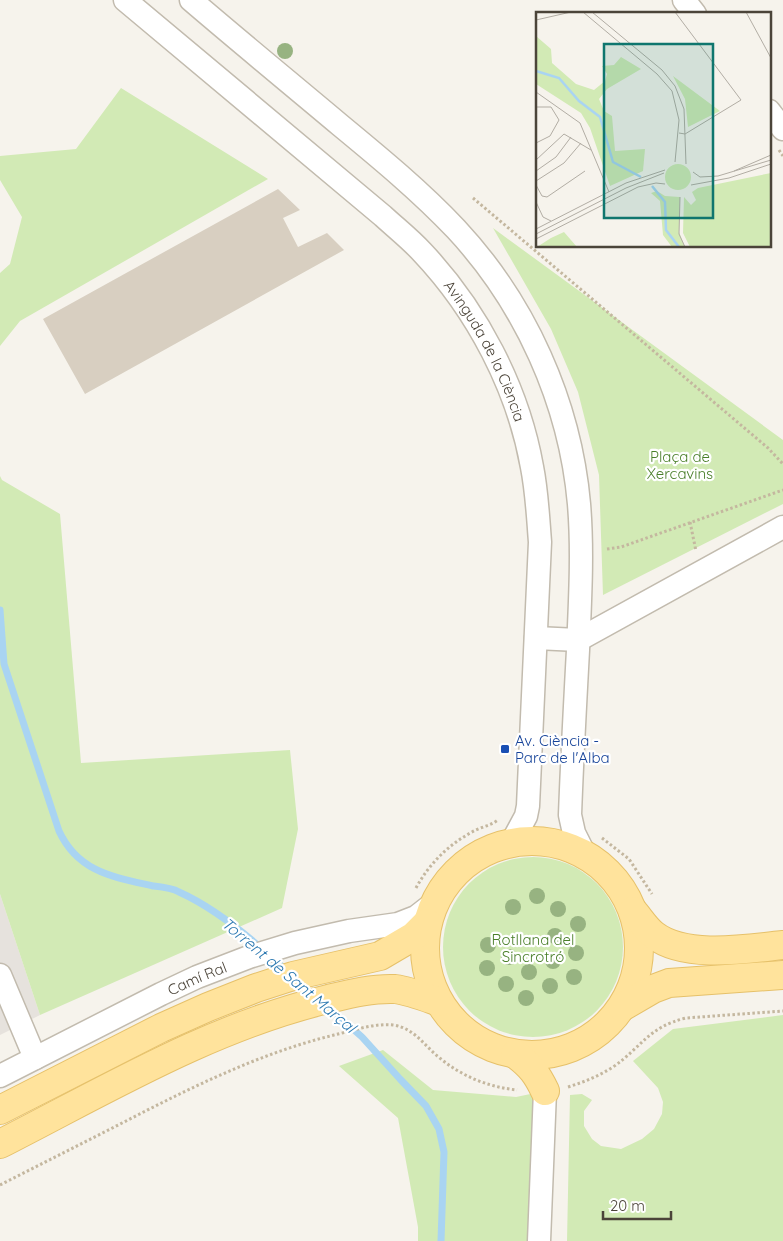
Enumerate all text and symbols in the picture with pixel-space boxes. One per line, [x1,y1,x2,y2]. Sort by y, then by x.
inset map [536,12,770,248]
street label: Avinguda de la Ciència [440,276,530,424]
park label: Plaça de Xercavins [647,447,713,483]
place label: Av. Ciència - Parc de l'Alba [515,731,610,767]
marker: Av. Ciència - Parc de l'Alba [499,743,511,755]
water label: Torrent de Sant Marçal [218,913,362,1038]
park label: Rotllana del Sincrotró [492,930,574,966]
street label: Camí Ral [164,957,229,999]
scale bar [603,1188,670,1220]
text: 20 m [610,1196,645,1215]

